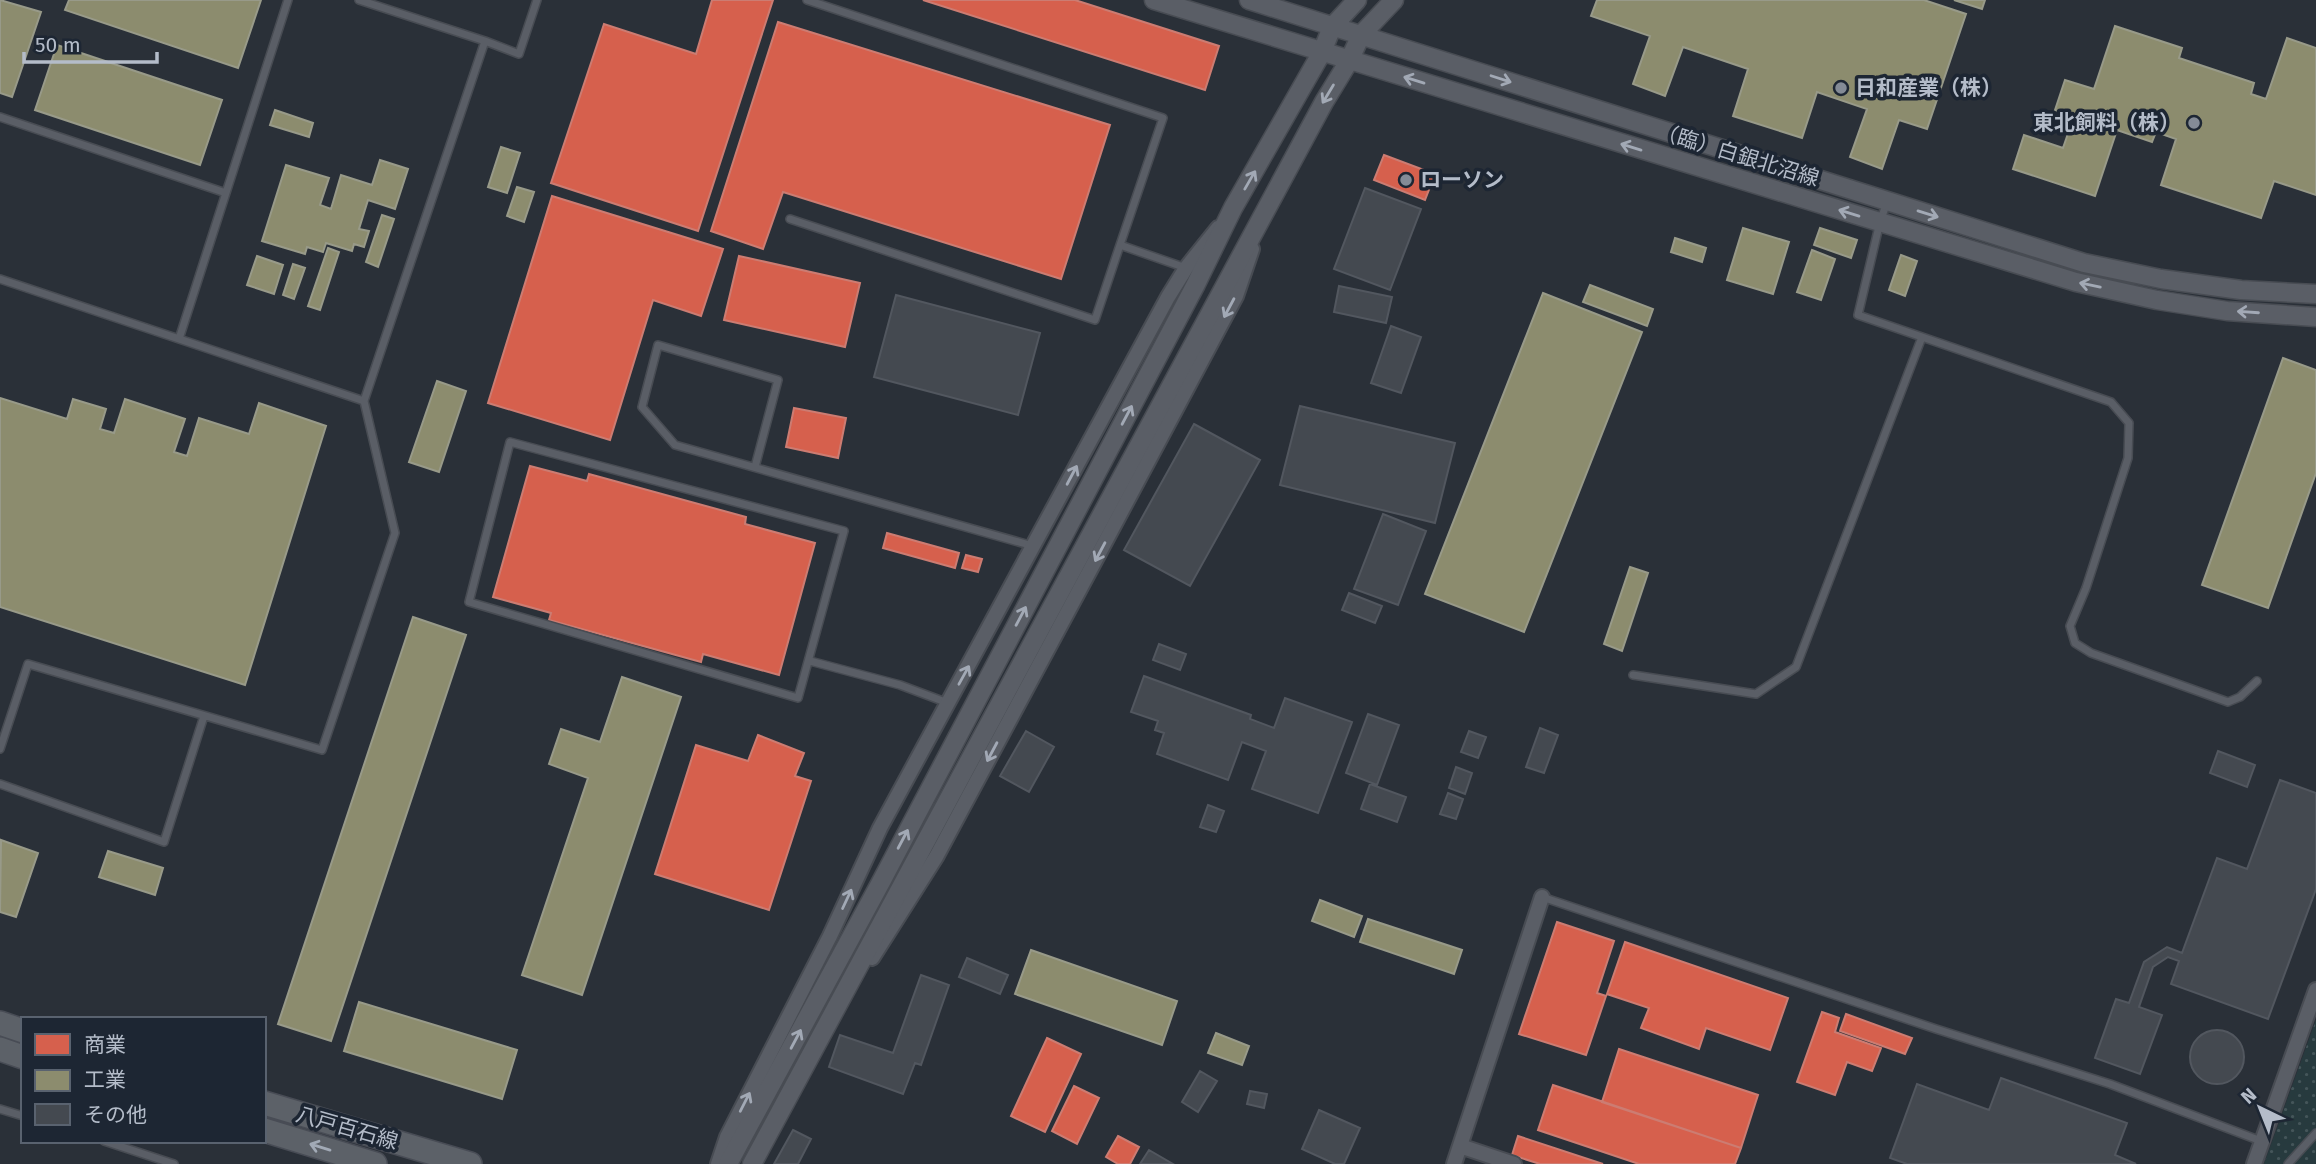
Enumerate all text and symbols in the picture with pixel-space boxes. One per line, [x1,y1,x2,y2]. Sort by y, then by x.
scale bar [24,21,158,65]
text: 50 m [35,32,81,58]
one-way arrow [1403,73,1425,86]
one-way arrow [1489,74,1511,86]
place label: 日和産業（株） [1855,75,2002,101]
marker: 日和産業（株） [1833,80,1849,96]
one-way arrow [1321,84,1335,104]
place label: 東北飼料（株） [2033,110,2180,136]
marker: 東北飼料（株） [2186,115,2202,131]
street label: （臨）白銀北沼線 [1654,118,1822,192]
one-way arrow [1621,139,1643,152]
place label: ローソン [1420,167,1504,193]
one-way arrow [1243,170,1257,190]
marker: ローソン [1398,172,1414,188]
one-way arrow [1838,205,1860,218]
one-way arrow [1916,209,1938,222]
one-way arrow [2079,278,2102,292]
one-way arrow [1222,297,1236,318]
one-way arrow [2237,306,2260,319]
one-way arrow [1121,405,1134,426]
one-way arrow [1066,465,1079,486]
one-way arrow [1092,541,1106,562]
one-way arrow [1014,606,1028,627]
one-way arrow [957,665,971,686]
one-way arrow [985,742,999,762]
one-way arrow [897,829,910,850]
one-way arrow [841,889,855,910]
legend [21,1017,266,1143]
one-way arrow [789,1030,803,1050]
text: 商業 [84,1032,126,1058]
text: 工業 [84,1067,126,1093]
north arrow [2225,1073,2295,1143]
text: N [2236,1083,2261,1109]
one-way arrow [738,1092,752,1113]
street label: 八戸百石線 [293,1101,401,1155]
text: その他 [84,1102,147,1128]
one-way arrow [309,1140,331,1153]

